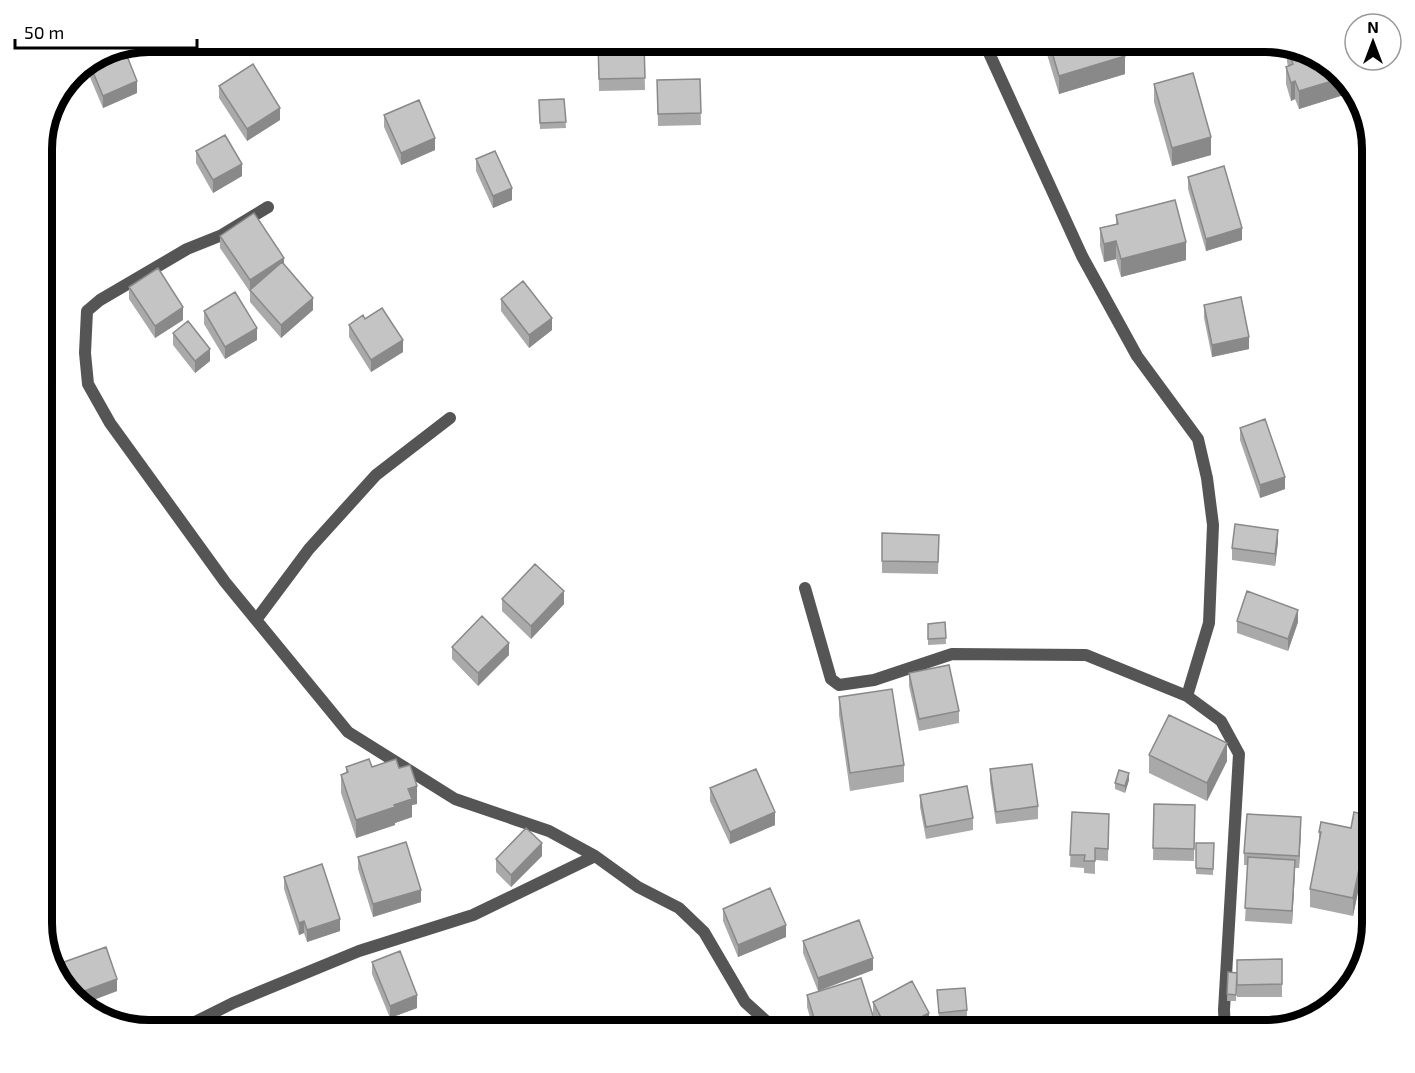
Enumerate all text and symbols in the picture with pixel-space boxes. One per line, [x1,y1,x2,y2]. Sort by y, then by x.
scale bar [15,12,196,50]
north arrow [1343,12,1403,72]
text: N [1367,17,1379,36]
text: 50 m [24,21,64,43]

